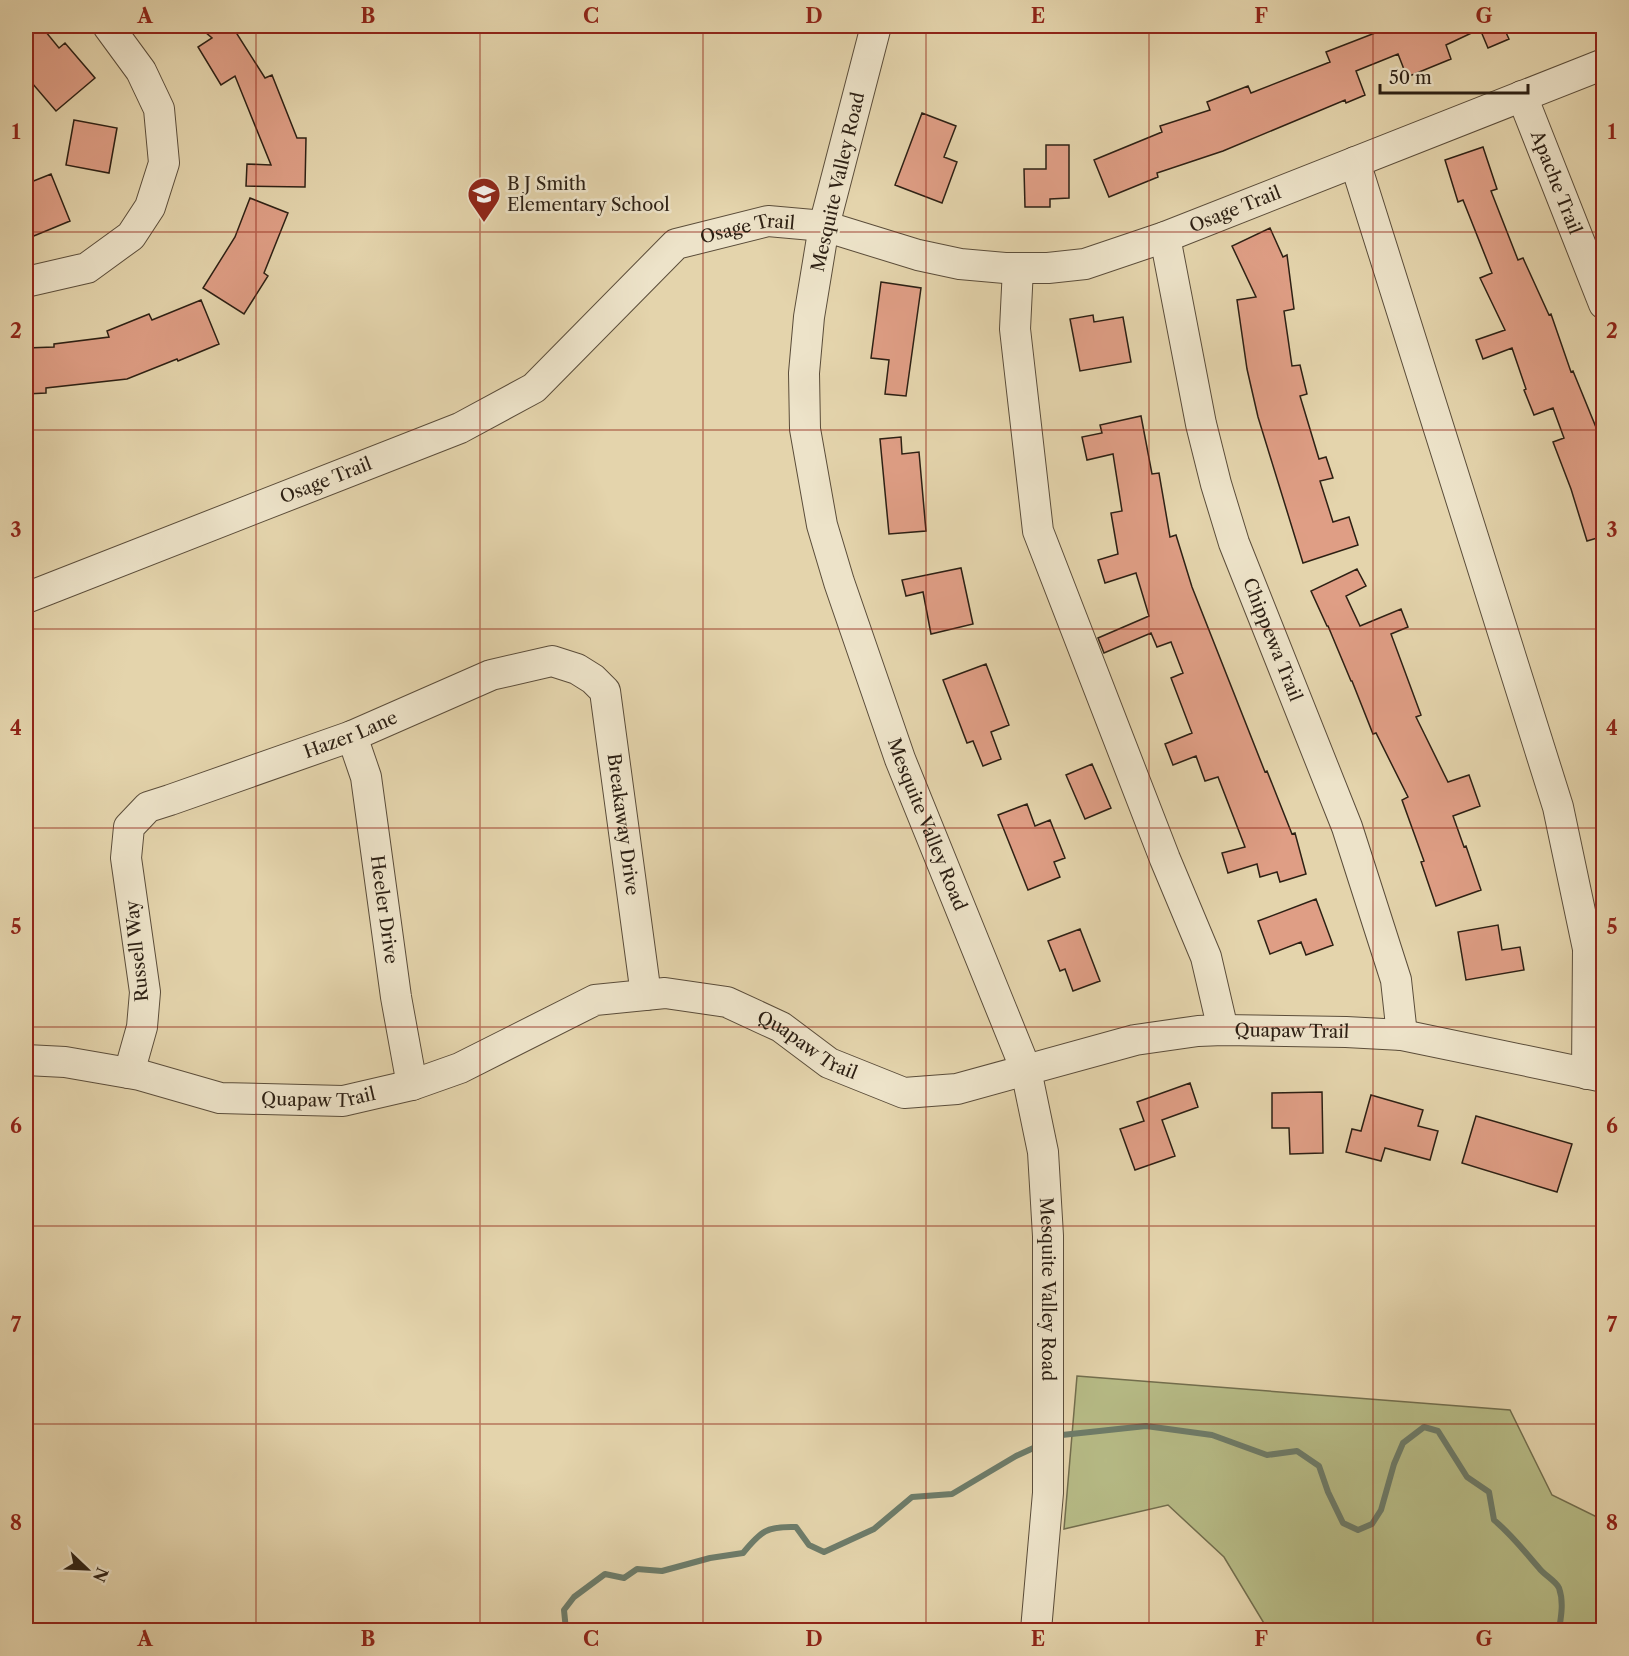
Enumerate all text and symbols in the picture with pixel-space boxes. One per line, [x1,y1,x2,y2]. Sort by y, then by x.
text: A [136,4,153,28]
text: B [361,4,376,28]
text: C [583,4,599,28]
text: D [805,4,823,28]
text: E [1031,4,1045,28]
text: F [1254,4,1268,28]
text: G [1476,4,1493,28]
scale bar [1380,57,1528,95]
text: 50 m [1389,67,1432,89]
street label: Mesquite Valley Road [807,90,869,274]
text: 1 [12,120,21,144]
text: 1 [1608,120,1617,144]
street label: Apache Trail [1525,127,1586,237]
place label: B J Smith Elementary School [507,173,670,216]
school or university icon: B J Smith Elementary School [466,176,502,223]
street label: Osage Trail [1186,181,1284,237]
street label: Osage Trail [698,210,796,249]
text: 2 [10,319,22,343]
text: 2 [1606,319,1618,343]
street label: Osage Trail [277,453,375,508]
text: 3 [10,518,22,542]
text: 3 [1606,518,1618,542]
street label: Chippewa Trail [1238,575,1307,705]
street label: Hazer Lane [301,706,401,763]
text: 4 [10,716,22,740]
text: 4 [1606,716,1618,740]
street label: Mesquite Valley Road [883,735,971,914]
street label: Breakaway Drive [603,752,643,897]
street label: Heeler Drive [366,854,402,965]
street label: Russell Way [121,898,153,1003]
text: 5 [10,915,22,939]
text: 5 [1606,915,1618,939]
street label: Quapaw Trail [754,1006,860,1084]
street label: Quapaw Trail [1234,1019,1350,1043]
street label: Quapaw Trail [261,1083,377,1112]
text: 6 [10,1114,22,1138]
text: 6 [1606,1114,1618,1138]
street label: Mesquite Valley Road [1035,1197,1059,1381]
text: 7 [11,1313,22,1337]
text: 7 [1607,1313,1618,1337]
text: 8 [10,1511,22,1535]
text: 8 [1606,1511,1618,1535]
north arrow [57,1539,117,1599]
text: N [89,1565,113,1585]
text: A [136,1627,153,1651]
text: B [361,1627,376,1651]
text: C [583,1627,599,1651]
text: D [805,1627,823,1651]
text: E [1031,1627,1045,1651]
text: F [1254,1627,1268,1651]
text: G [1476,1627,1493,1651]

